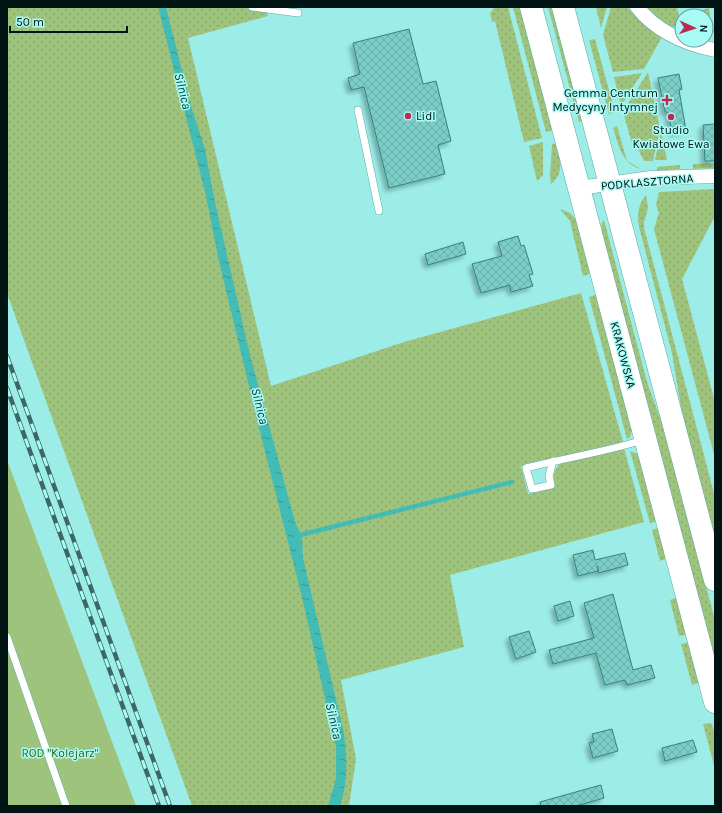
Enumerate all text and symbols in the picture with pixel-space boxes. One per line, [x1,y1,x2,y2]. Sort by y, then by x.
scale bar [10,8,127,34]
north arrow [674,8,714,48]
text: 50 m [16,15,44,29]
text: N [697,24,710,33]
water label: Silnica [171,71,195,111]
place label: Gemma Centrum Medycyny Intymnej [552,86,658,114]
marker: Gemma Centrum Medycyny Intymnej [661,94,673,106]
place label: Lidl [416,109,436,123]
marker: Lidl [403,111,413,121]
marker: Studio Kwiatowe Ewa [666,112,676,122]
place label: Studio Kwiatowe Ewa [633,123,710,151]
street label: PODKLASZTORNA [600,171,694,193]
street label: KRAKOWSKA [607,320,639,390]
water label: Silnica [248,386,272,426]
water label: Silnica [323,701,346,741]
park label: ROD "Kolejarz" [22,746,99,760]

